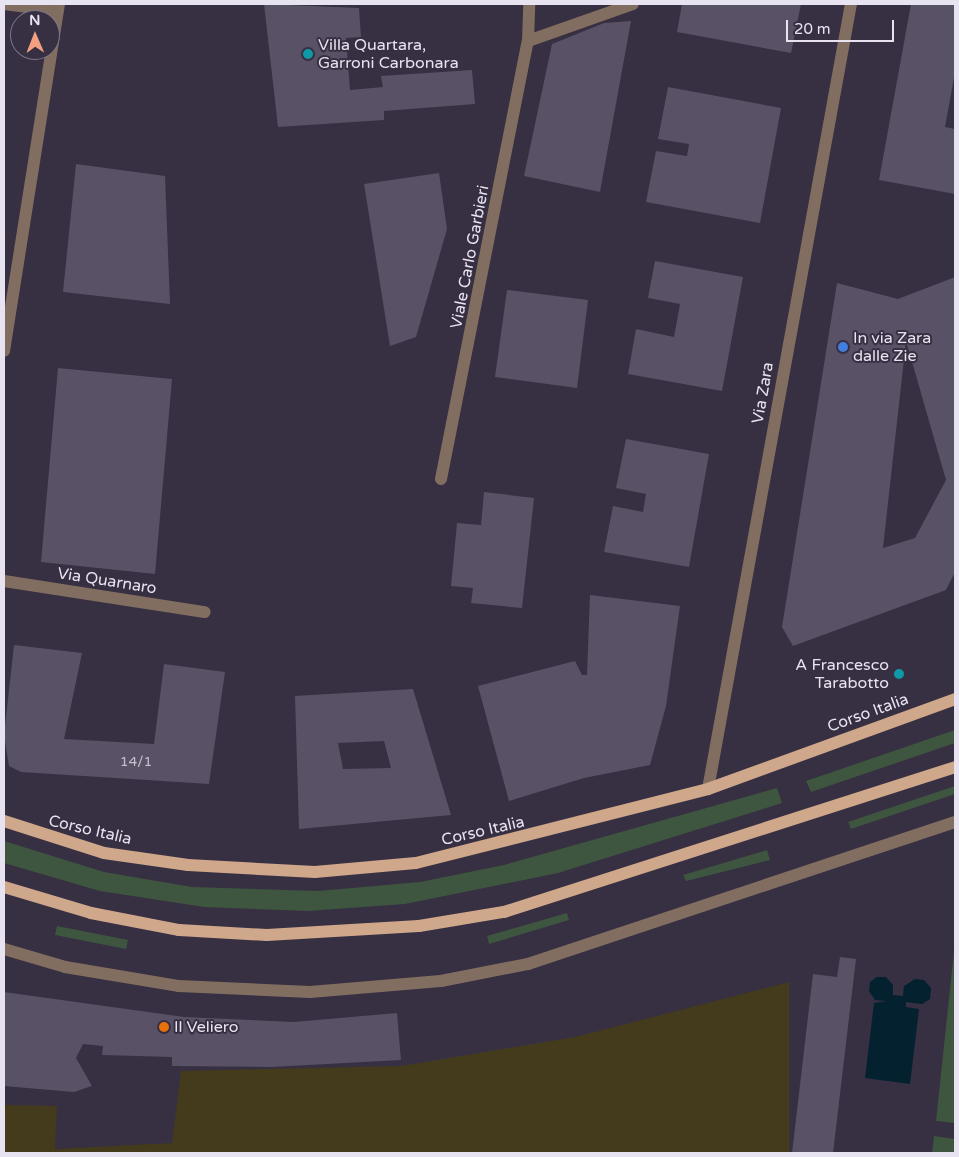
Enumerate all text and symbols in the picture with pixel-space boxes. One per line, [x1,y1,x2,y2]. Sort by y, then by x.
north arrow [10,10,60,60]
scale bar [789,10,896,42]
text: N [29,12,41,29]
text: 20 m [794,20,831,38]
place label: Villa Quartara, Garroni Carbonara [318,35,459,73]
marker: Villa Quartara, Garroni Carbonara [302,48,314,60]
street label: Viale Carlo Garbieri [447,184,493,330]
place label: In via Zara dalle Zie [853,328,931,366]
marker: In via Zara dalle Zie [837,341,849,353]
street label: Via Zara [748,361,778,425]
street label: Via Quarnaro [56,564,158,598]
place label: A Francesco Tarabotto [795,655,889,693]
marker: A Francesco Tarabotto [893,668,905,680]
street label: Corso Italia [825,689,911,737]
house number: 14/1 [120,754,152,770]
street label: Corso Italia [47,811,133,849]
street label: Corso Italia [440,812,526,850]
place label: Il Veliero [174,1017,238,1037]
marker: Il Veliero [158,1021,170,1033]

